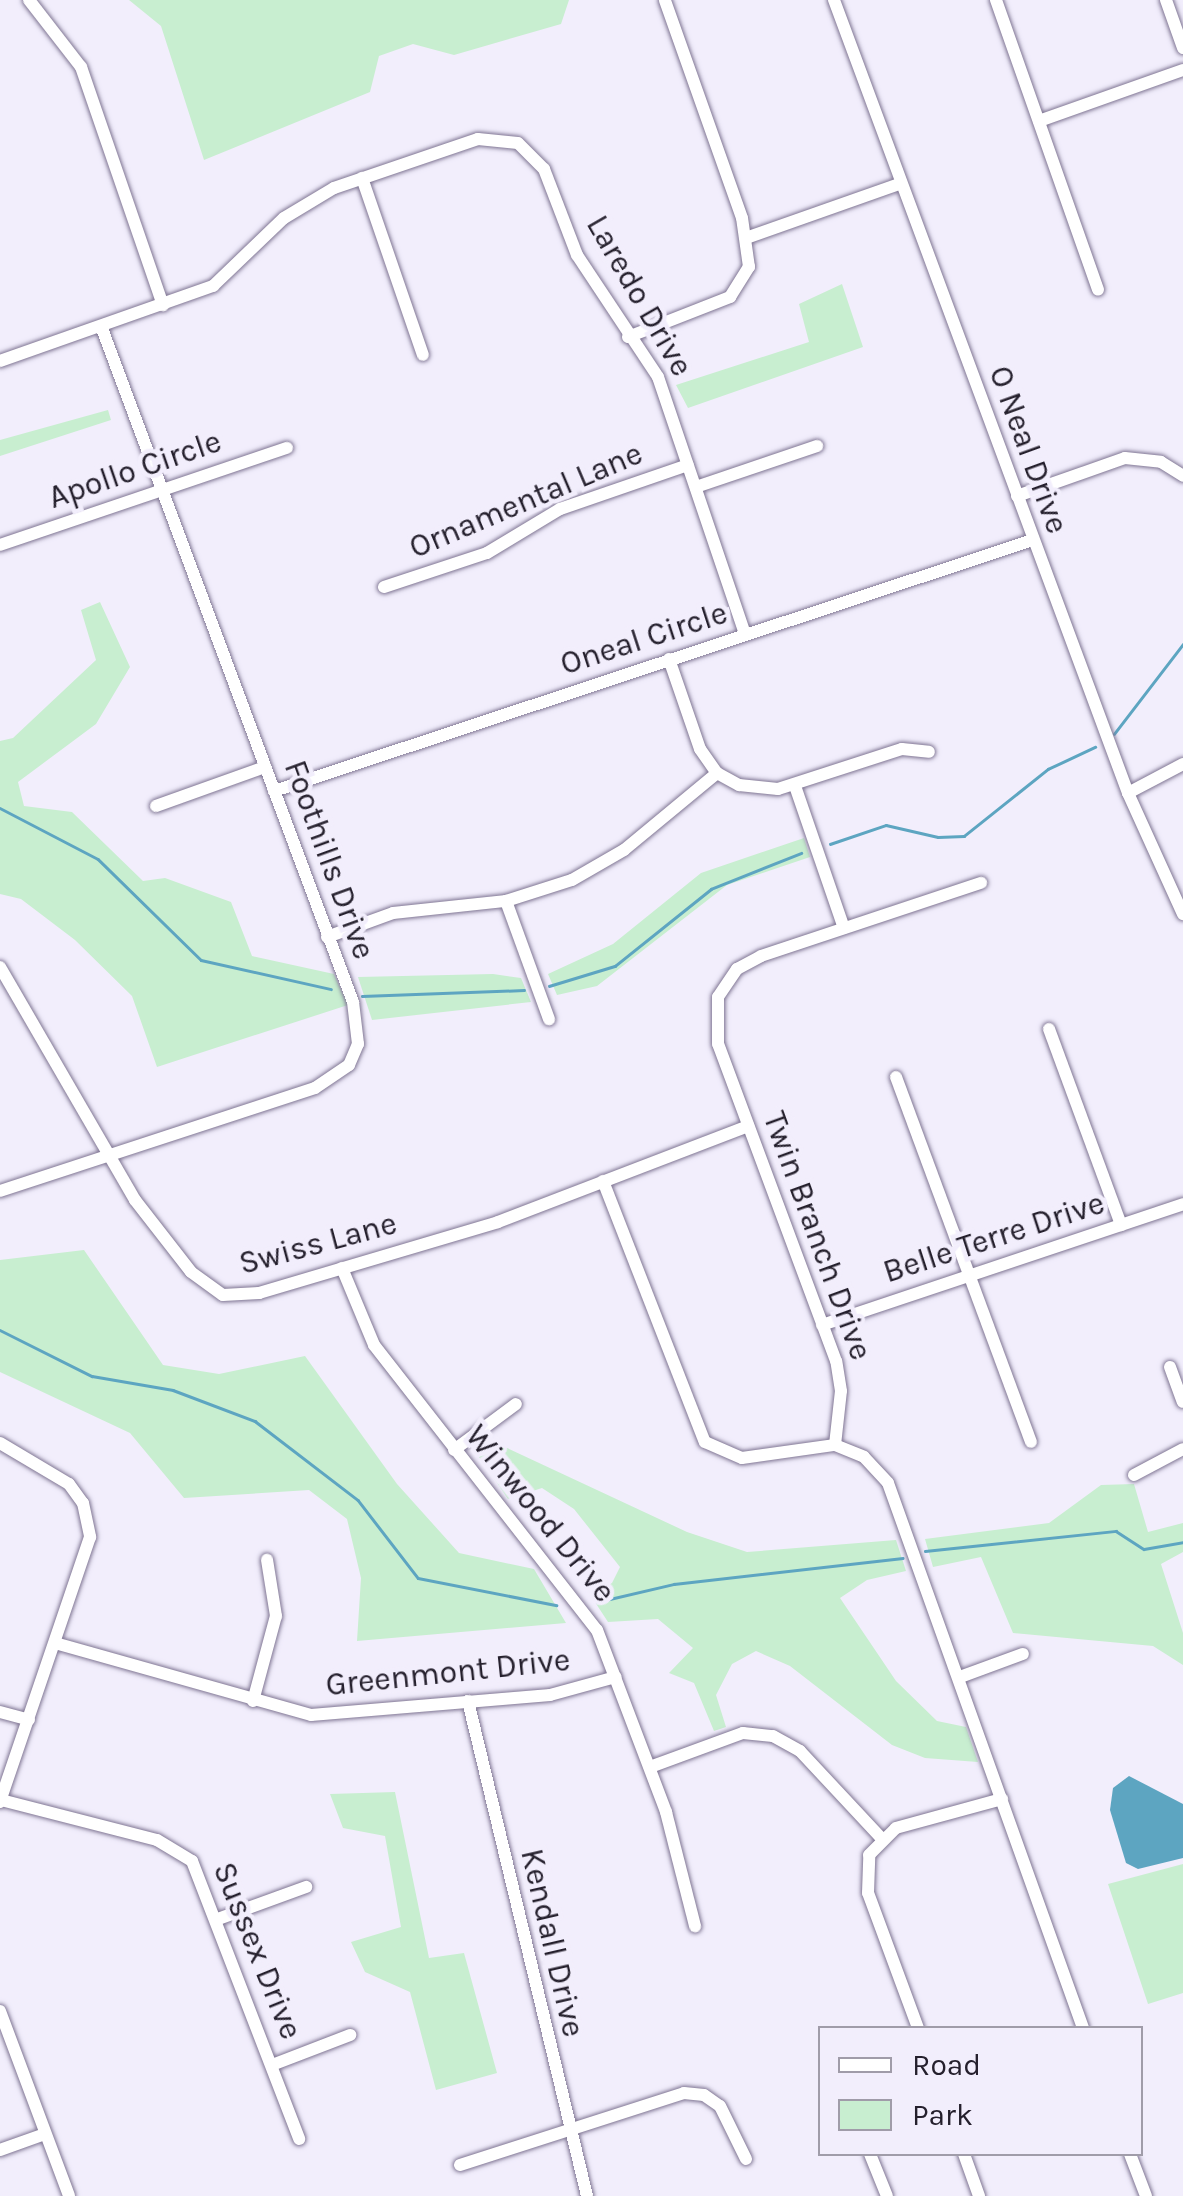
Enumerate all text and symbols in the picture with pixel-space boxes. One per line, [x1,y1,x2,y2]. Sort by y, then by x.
street label: Laredo Drive [578,209,700,383]
street label: O Neal Drive [980,361,1076,539]
street label: Apollo Circle [44,423,226,517]
street label: Ornamental Lane [404,435,648,567]
street label: Oneal Circle [556,594,732,684]
street label: Foothills Drive [275,755,383,965]
street label: Twin Branch Drive [754,1107,880,1365]
street label: Belle Terre Drive [879,1184,1109,1292]
street label: Swiss Lane [235,1205,401,1283]
street label: Winwood Drive [457,1418,623,1610]
street label: Greenmont Drive [324,1641,572,1705]
street label: Kendall Drive [512,1845,592,2041]
street label: Sussex Drive [204,1857,310,2045]
legend [818,2026,1143,2156]
text: Road [912,2047,981,2083]
text: Park [912,2097,973,2133]

